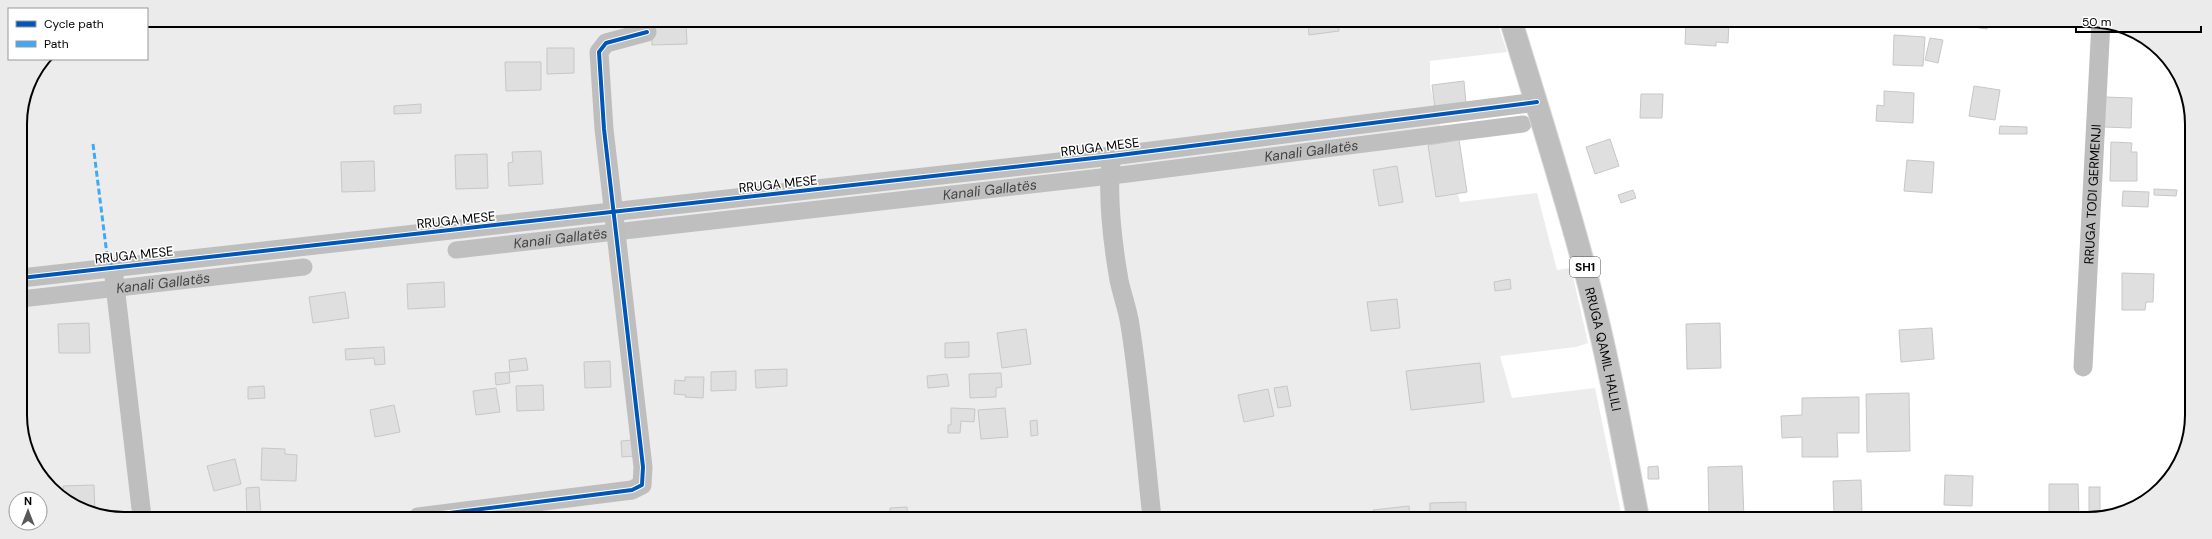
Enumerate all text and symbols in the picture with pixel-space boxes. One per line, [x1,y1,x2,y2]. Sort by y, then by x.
legend [8,8,148,60]
scale bar [2076,8,2201,34]
text: 50 m [2082,14,2111,30]
text: Cycle path [44,16,104,32]
text: Path [44,36,69,52]
street label: RRUGA TODI GERMENJI [2080,124,2104,265]
street label: RRUGA MESE [1060,134,1140,160]
water label: Kanali Gallatës [1263,136,1359,166]
street label: RRUGA MESE [738,171,818,197]
water label: Kanali Gallatës [942,175,1038,204]
street label: RRUGA MESE [416,207,496,233]
water label: Kanali Gallatës [512,224,608,252]
street label: RRUGA MESE [94,242,174,268]
road number: SH1 [1570,257,1600,277]
water label: Kanali Gallatës [115,269,211,297]
street label: RRUGA QAMIL HALILI [1581,285,1626,412]
north arrow [8,491,48,531]
text: N [24,494,32,508]

